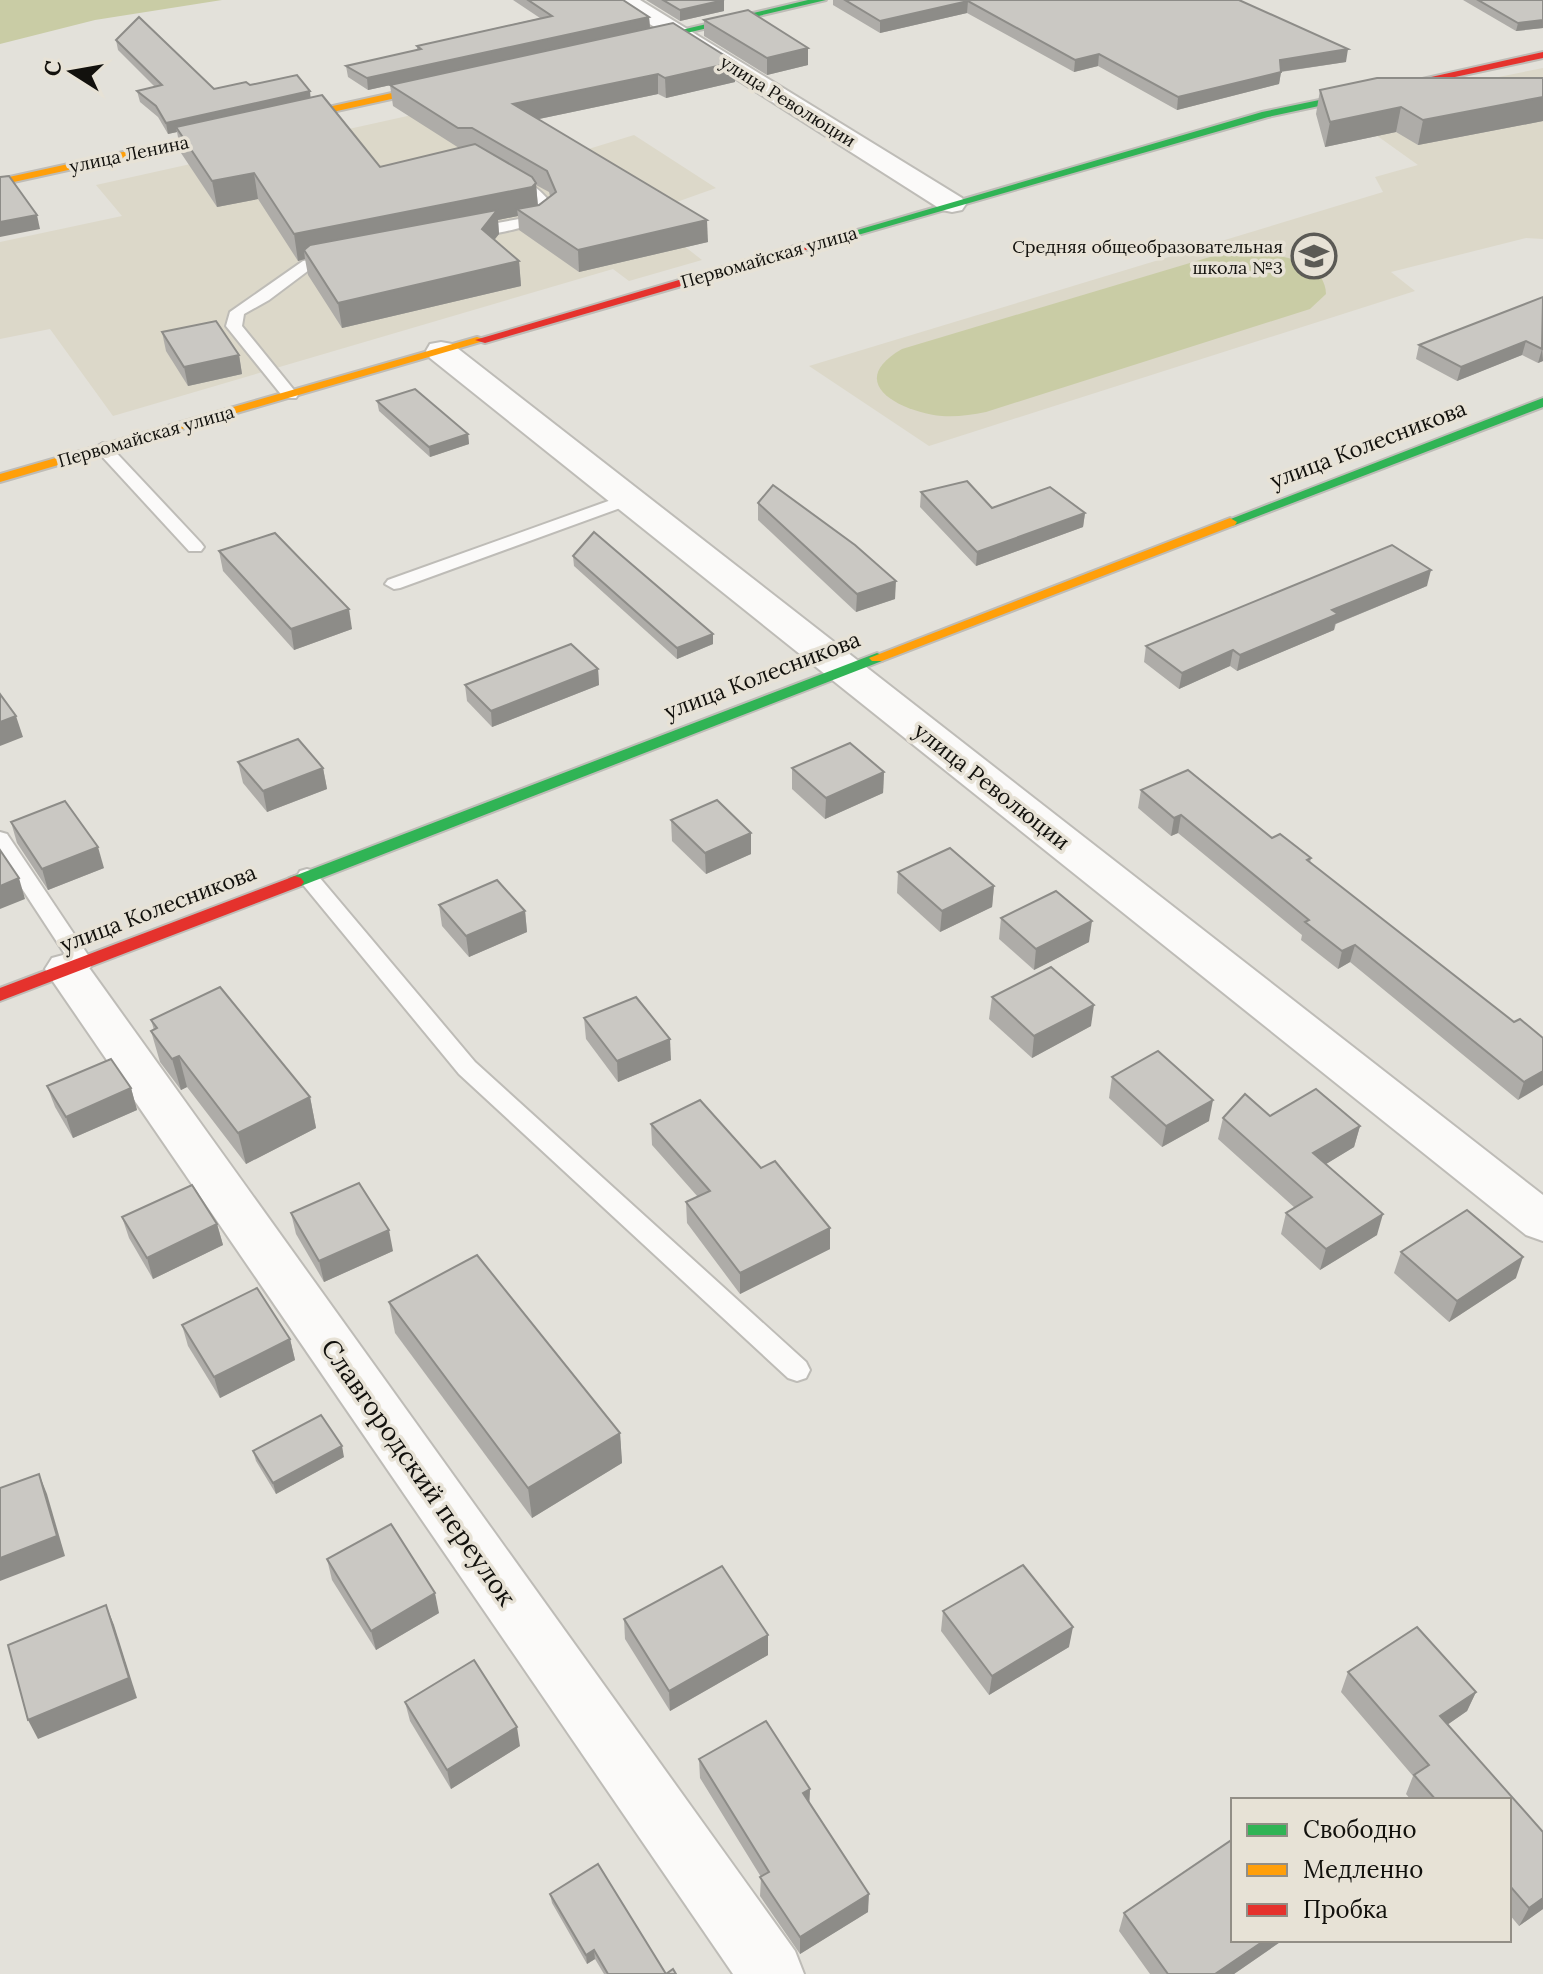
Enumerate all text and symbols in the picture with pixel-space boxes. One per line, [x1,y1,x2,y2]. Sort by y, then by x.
north arrow [32,32,112,112]
street label: улица Революции [716,50,860,152]
text: С [37,58,68,78]
street label: улица Ленина [67,130,191,178]
street label: Первомайская улица [678,221,860,293]
school or university icon: Средняя общеобразовательная школа №3 [1290,232,1338,280]
place label: Средняя общеобразовательная школа №3 [1012,235,1283,279]
street label: улица Колесникова [1266,394,1470,494]
street label: Первомайская улица [55,400,237,472]
street label: улица Колесникова [660,625,864,725]
street label: улица Революции [908,716,1076,856]
street label: улица Колесникова [56,858,260,958]
street label: Славгородский переулок [314,1332,524,1612]
legend [1231,1798,1511,1942]
text: Свободно [1303,1814,1417,1845]
text: Медленно [1303,1854,1423,1885]
text: Пробка [1303,1894,1388,1925]

